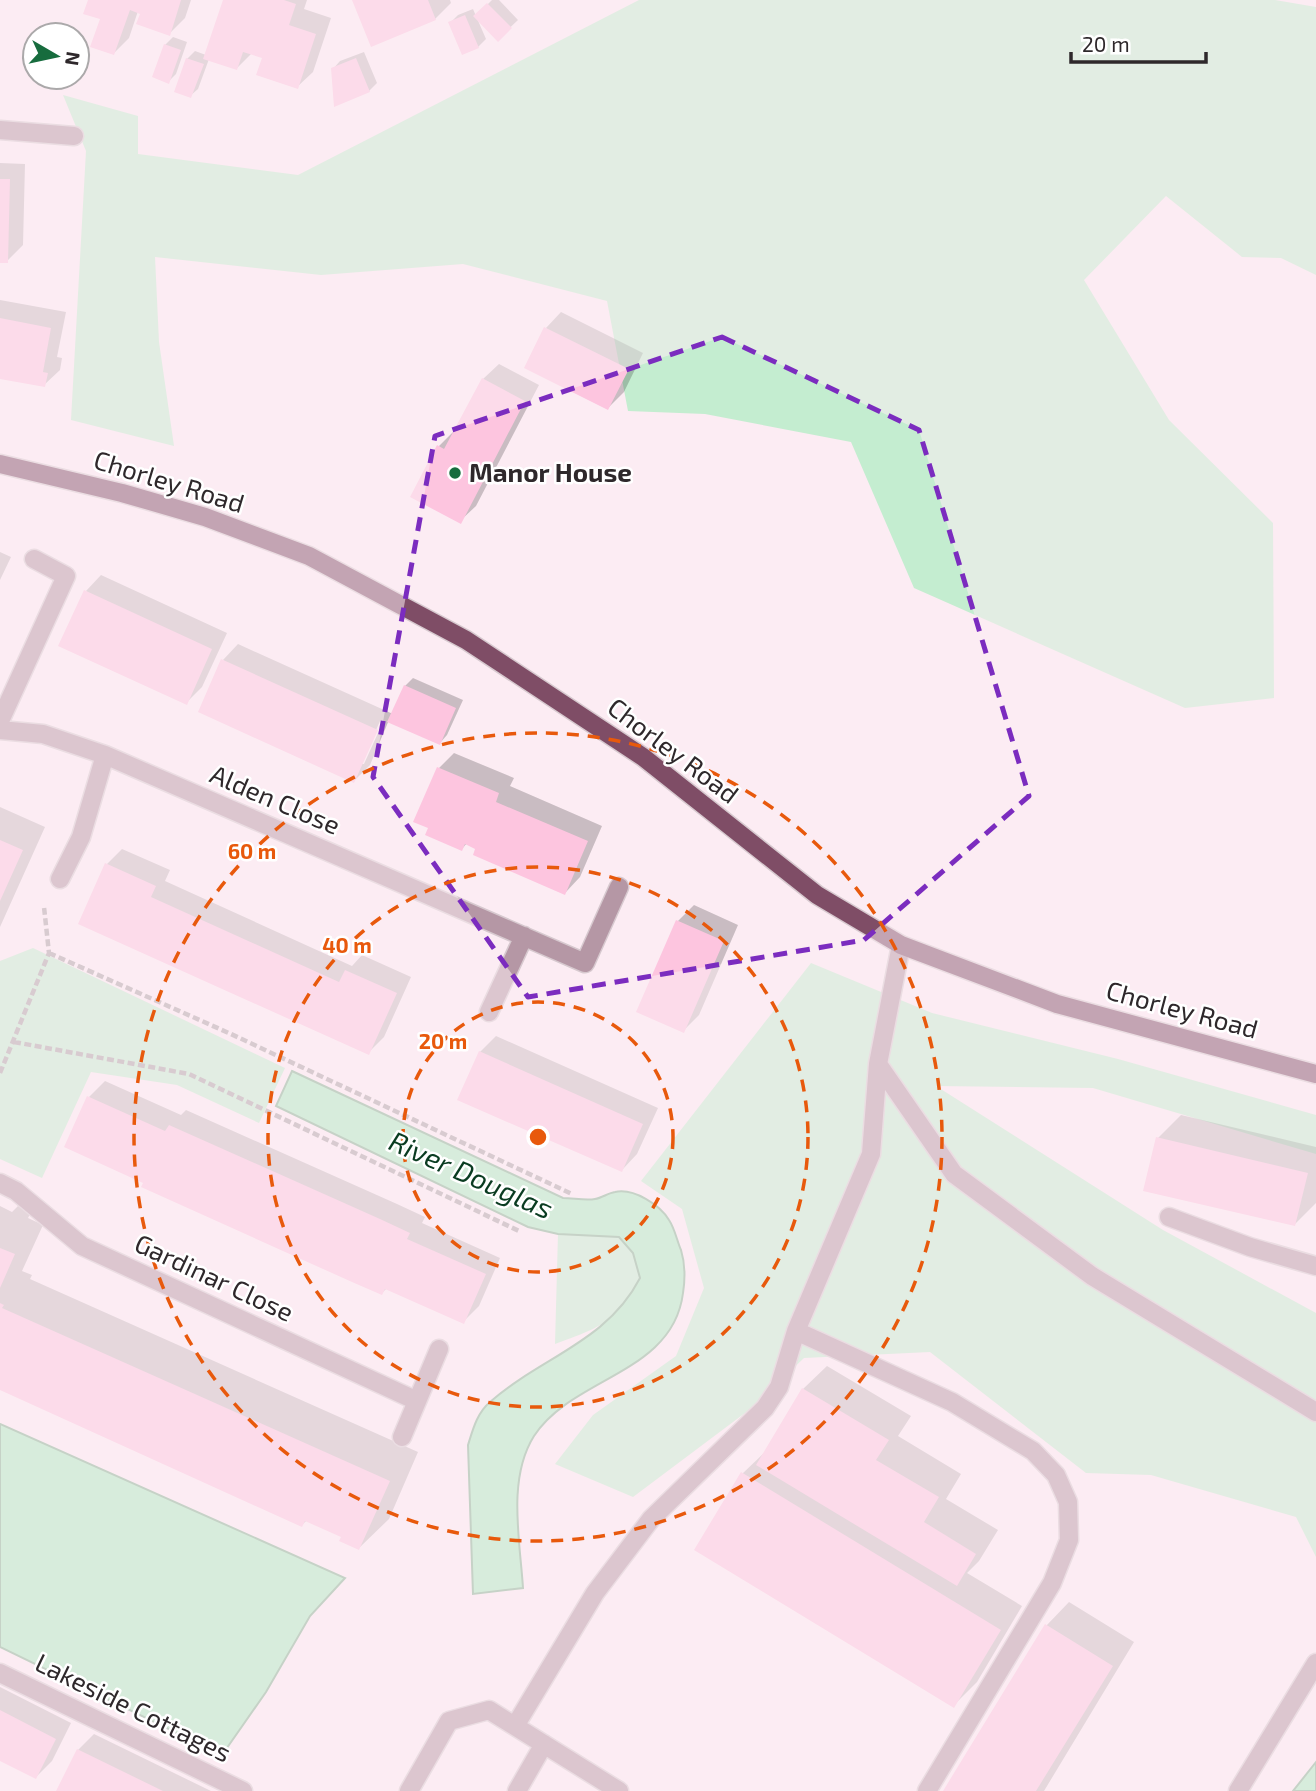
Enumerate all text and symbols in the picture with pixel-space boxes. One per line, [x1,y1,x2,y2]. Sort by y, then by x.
north arrow [21,21,91,91]
scale bar [1071,21,1206,65]
text: 20 m [1082,31,1130,56]
text: N [61,50,86,67]
street label: Chorley Road [91,443,248,518]
place label: Manor House [469,456,632,487]
marker: Manor House [447,465,463,481]
street label: Chorley Road [602,691,745,809]
street label: Alden Close [206,757,345,840]
text: 60 m [228,838,276,863]
text: 40 m [322,932,372,957]
street label: Chorley Road [1103,973,1262,1044]
text: 20 m [419,1028,467,1053]
water label: River Douglas [384,1123,559,1225]
centre of rings [526,1125,550,1149]
street label: Gardinar Close [130,1226,299,1327]
street label: Lakeside Cottages [31,1646,237,1767]

